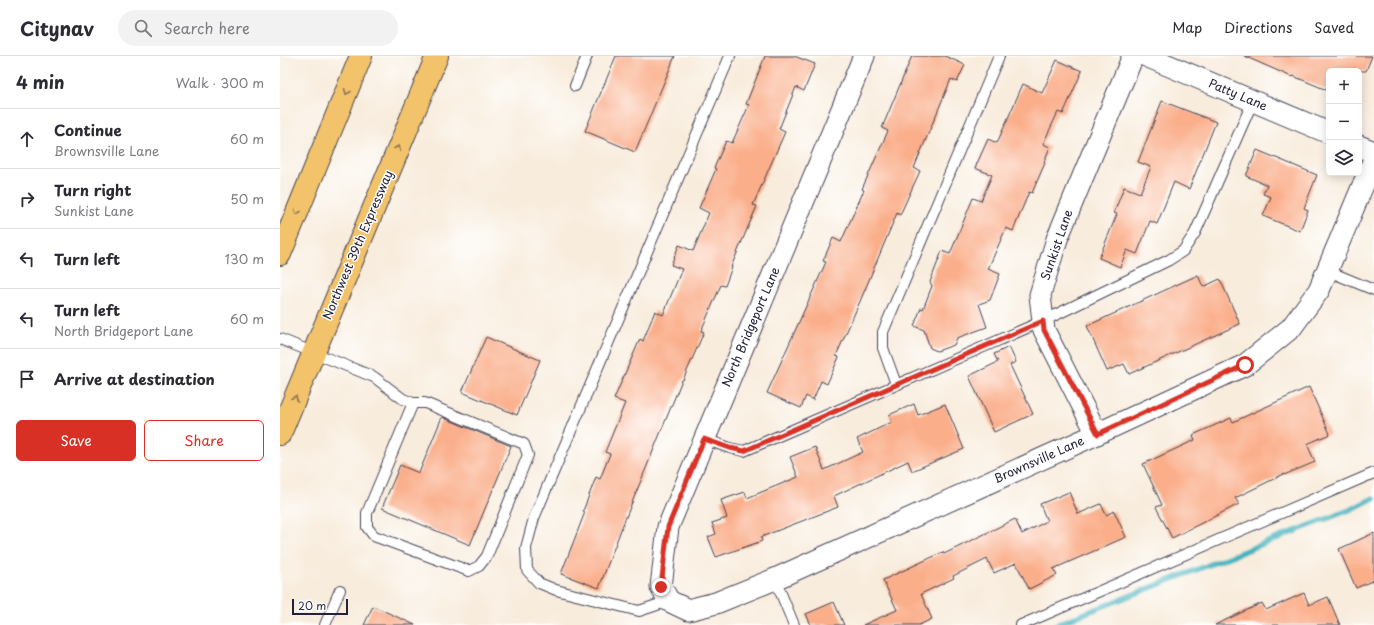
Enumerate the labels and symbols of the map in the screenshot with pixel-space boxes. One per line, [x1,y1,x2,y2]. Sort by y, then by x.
street label: Patty Lane [1206,74,1271,115]
one-way arrow [343,89,351,96]
one-way arrow [394,145,402,152]
street label: Northwest 39th Expressway [317,167,397,322]
street label: Sunkist Lane [1036,207,1077,283]
one-way arrow [294,209,302,216]
street label: North Bridgeport Lane [717,264,784,389]
route start [1236,356,1254,374]
one-way arrow [290,394,298,402]
street label: Brownsville Lane [990,431,1087,487]
route end [652,578,670,596]
scale bar [292,597,348,616]

